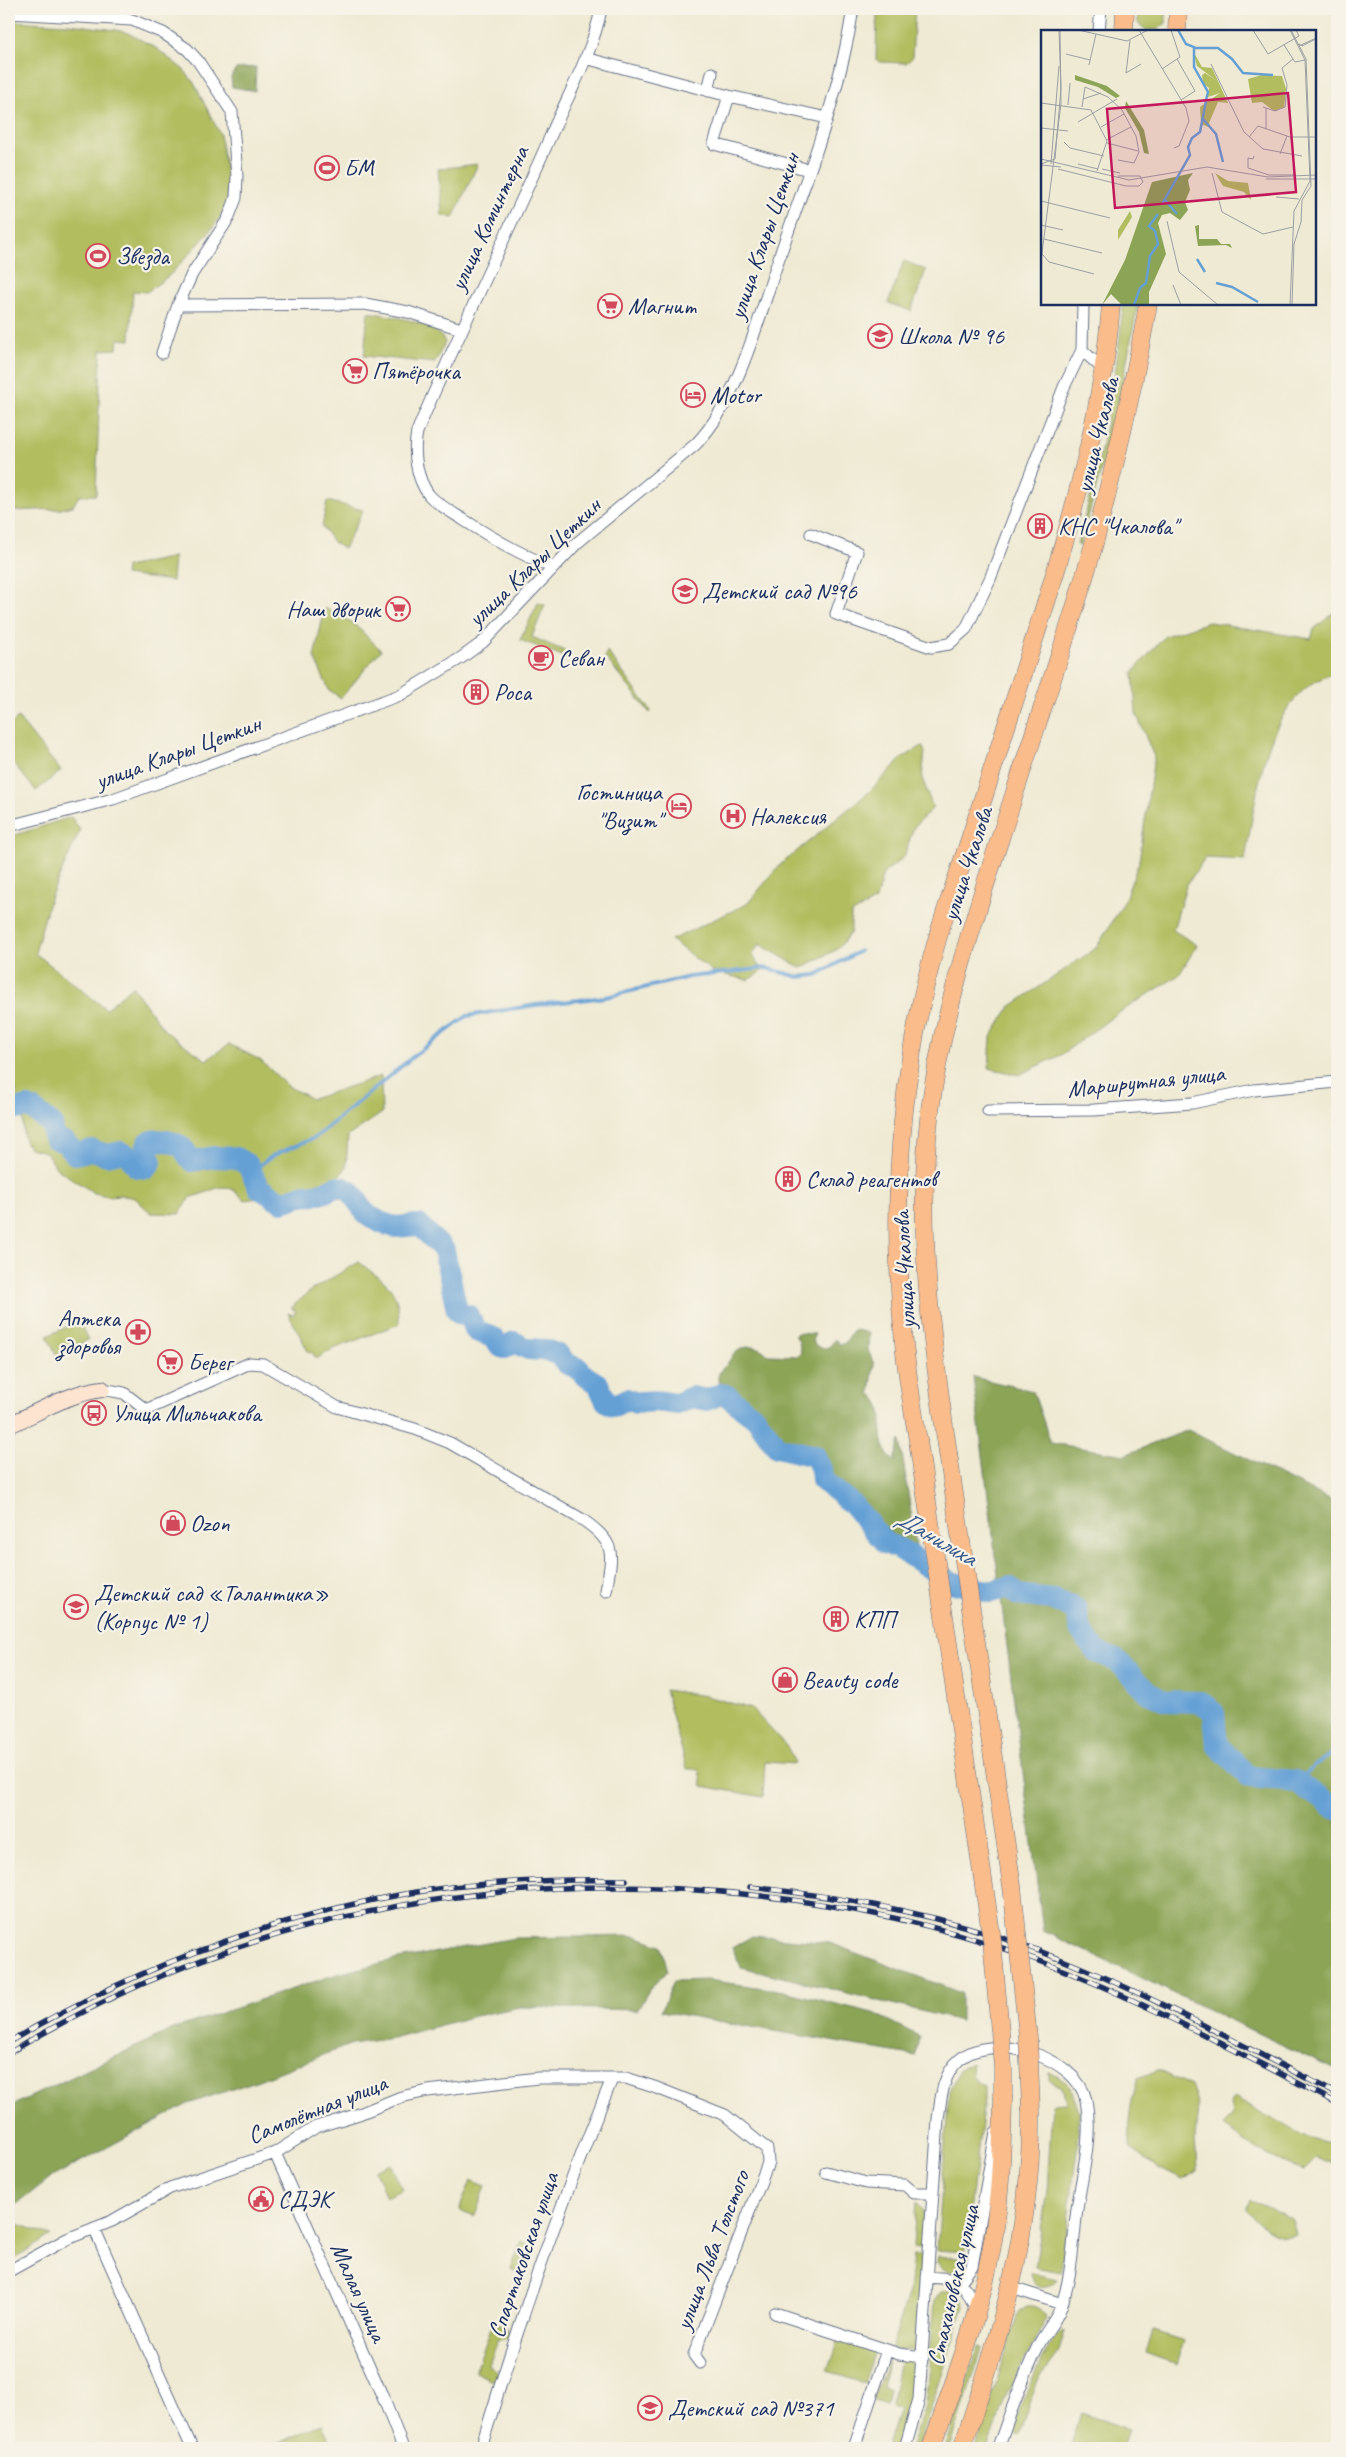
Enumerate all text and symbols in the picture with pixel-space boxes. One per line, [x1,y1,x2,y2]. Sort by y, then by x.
inset map [1041,30,1316,305]
street label: улица Коминтерна [442,140,536,297]
street label: улица Клары Цеткин [721,147,807,325]
place label: БМ [344,153,375,183]
sports icon: БМ [314,155,340,181]
place label: Звезда [116,241,170,271]
sports icon: Звезда [85,243,111,269]
place label: Магнит [628,291,697,321]
supermarket icon: Магнит [597,293,623,319]
place label: Школа № 96 [898,321,1005,351]
school or university icon: Школа № 96 [867,323,893,349]
place label: Пятёрочка [372,356,461,386]
supermarket icon: Пятёрочка [342,358,368,384]
street label: улица Чкалова [1068,372,1126,498]
place label: Motor [710,380,763,410]
hotel icon: Motor [680,382,706,408]
street label: улица Клары Цеткин [460,489,608,635]
place label: КНС "Чкалова" [1058,511,1183,541]
building icon: КНС "Чкалова" [1027,513,1053,539]
place label: Детский сад №96 [702,576,858,606]
school or university icon: Детский сад №96 [672,578,698,604]
place label: Наш дворик [286,594,382,624]
supermarket icon: Наш дворик [385,596,411,622]
place label: Севан [558,643,605,673]
cafe icon: Севан [528,645,554,671]
place label: Роса [494,677,533,707]
building icon: Роса [463,679,489,705]
street label: улица Клары Цеткин [89,707,267,797]
place label: Гостиница "Визит" [576,777,667,836]
hotel icon: Гостиница "Визит" [666,793,692,819]
place label: Налексия [750,801,827,831]
street label: улица Чкалова [934,801,1000,927]
hospital icon: Налексия [720,803,746,829]
street label: Маршрутная улица [1066,1058,1228,1104]
place label: Склад реагентов [806,1164,941,1194]
building icon: Склад реагентов [775,1166,801,1192]
street label: улица Чкалова [886,1208,922,1332]
place label: Аптека здоровья [55,1303,122,1362]
pharmacy icon: Аптека здоровья [125,1319,151,1345]
place label: Берег [188,1347,235,1377]
supermarket icon: Берег [157,1349,183,1375]
place label: Улица Мильчакова [112,1398,263,1428]
bus stop icon: Улица Мильчакова [81,1400,107,1426]
water label: Данилиха [890,1502,984,1574]
place label: Ozon [190,1508,230,1538]
shop icon: Ozon [160,1510,186,1536]
place label: Детский сад «Талантика» (Корпус № 1) [94,1578,329,1636]
school or university icon: Детский сад «Талантика» (Корпус № 1) [63,1594,89,1620]
place label: КПП [854,1604,899,1634]
building icon: КПП [823,1606,849,1632]
place label: Beauty code [802,1665,900,1695]
shop icon: Beauty code [772,1667,798,1693]
street label: Самолётная улица [243,2067,392,2151]
street label: улица Льва Толстого [667,2165,757,2336]
street label: Спартаковская улица [481,2167,566,2342]
place label: СДЭК [278,2184,336,2214]
public building icon: СДЭК [248,2186,274,2212]
street label: Стахановская улица [920,2200,986,2368]
street label: Малая улица [324,2238,395,2348]
place label: Детский сад №371 [668,2393,835,2423]
school or university icon: Детский сад №371 [637,2395,663,2421]

